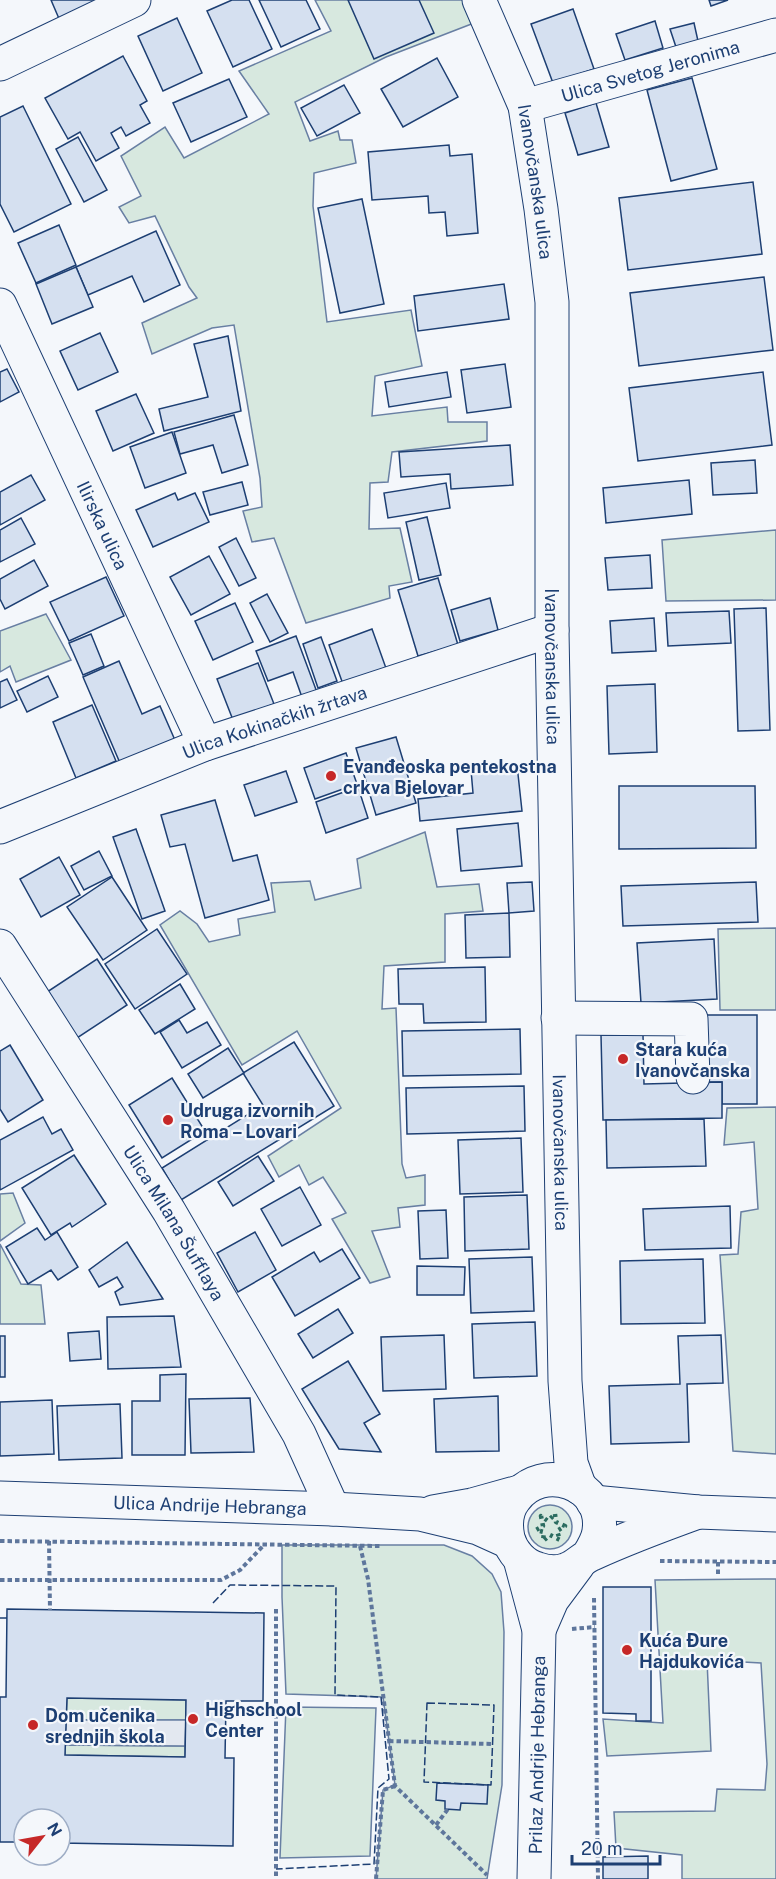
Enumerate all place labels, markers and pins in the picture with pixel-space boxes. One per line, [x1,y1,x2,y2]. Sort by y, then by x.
place label: Evanđeoska pentekostna crkva Bjelovar [343,756,557,798]
marker: Evanđeoska pentekostna crkva Bjelovar [324,769,338,783]
place label: Stara kuća Ivanovčanska [635,1039,750,1081]
marker: Stara kuća Ivanovčanska [616,1052,630,1066]
place label: Udruga izvornih Roma – Lovari [180,1100,314,1142]
marker: Udruga izvornih Roma – Lovari [161,1113,175,1127]
place label: Kuća Đure Hajdukovića [639,1630,744,1672]
marker: Kuća Đure Hajdukovića [620,1643,634,1657]
place label: Highschool Center [205,1699,302,1741]
place label: Dom učenika srednjih škola [45,1705,165,1747]
marker: Highschool Center [186,1712,200,1726]
marker: Dom učenika srednjih škola [26,1718,40,1732]

